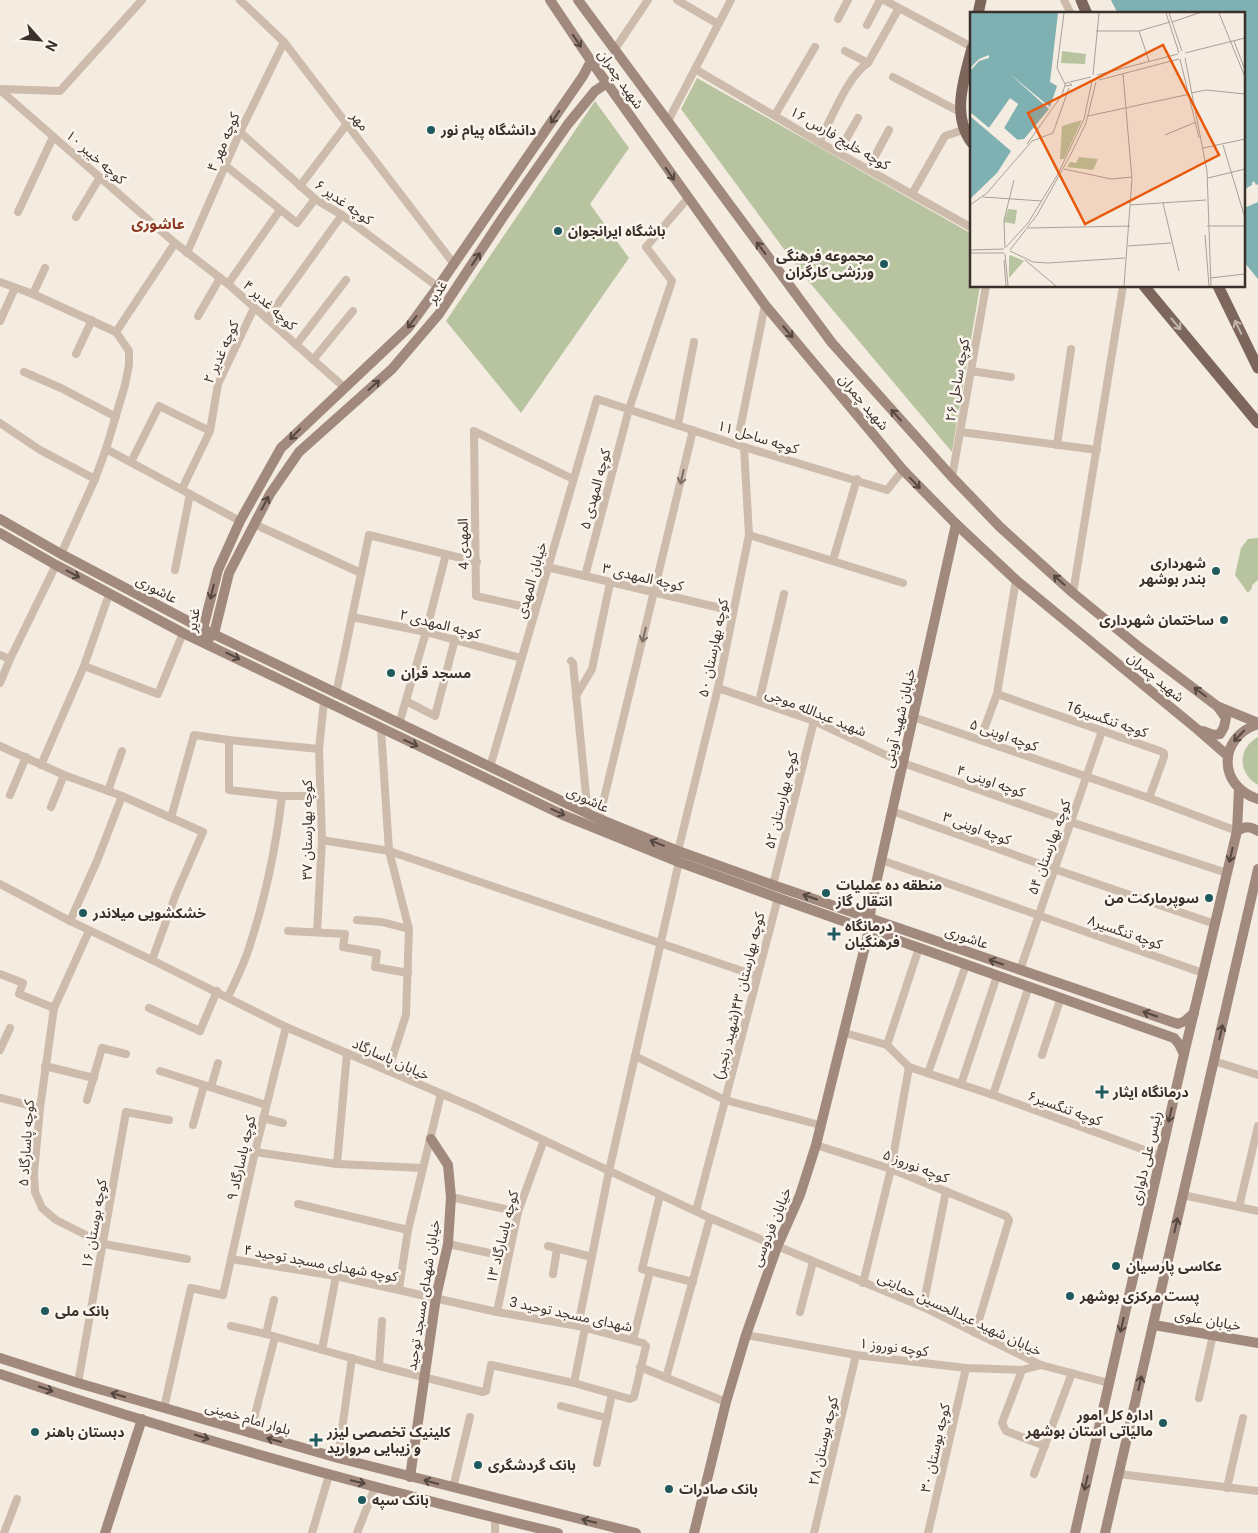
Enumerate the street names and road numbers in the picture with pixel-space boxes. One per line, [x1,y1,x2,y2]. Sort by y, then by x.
street label: شهید چمران [593,46,647,113]
street label: کوچه خلیج فارس ۱۶ [786,103,893,176]
street label: مهر [346,107,372,134]
street label: کوچه مهر ۴ [203,110,245,175]
street label: کوچه خیبر ۱۰ [61,127,129,189]
street label: کوچه غدیر ۶ [311,176,376,229]
street label: کوچه غدیر ۴ [239,277,300,335]
street label: غدیر [423,277,451,308]
street label: کوچه غدیر ۲ [200,318,244,387]
street label: کوچه ساحل ۲۶ [942,337,974,423]
street label: شهید چمران [834,371,892,435]
street label: کوچه ساحل ۱۱ [715,417,801,459]
street label: کوچه المهدی ۵ [577,447,615,532]
street label: المهدی 4 [455,518,472,570]
street label: خیابان المهدی [512,540,550,620]
street label: کوچه المهدی ۳ [600,560,685,596]
street label: عاشوری [133,571,180,607]
street label: کوچه بهارستان ۵۰ [695,597,733,699]
street label: کوچه المهدی ۲ [397,606,482,644]
street label: غدیر [183,607,204,634]
street label: شهید چمران [1123,649,1187,707]
street label: خیابان شهید آوینی [880,667,919,769]
street label: شهید عبدالله موجی [763,684,869,740]
street label: کوچه تنگسیر16 [1063,698,1150,742]
street label: کوچه اوینی ۵ [967,716,1041,756]
street label: کوچه بهارستان ۵۲ [761,749,803,851]
street label: کوچه اوینی ۴ [954,762,1028,802]
street label: کوچه بهارستان ۳۷ [299,780,317,880]
street label: عاشوری [564,782,612,817]
street label: کوچه بهارستان ۵۴ [1024,797,1076,897]
street label: کوچه اوینی ۳ [940,808,1013,850]
street label: کوچه بهارستان ۴۳(شهید رنجبر) [710,911,770,1082]
street label: کوچه تنگسیر۸ [1085,912,1165,954]
street label: عاشوری [943,922,991,953]
street label: خیابان پاسارگاد [349,1035,432,1085]
street label: کوچه تنگسیر۶ [1025,1087,1104,1131]
street label: کوچه پاسارگاد ۵ [15,1099,39,1187]
street label: رئیس علی دلواری [1127,1109,1166,1207]
street label: کوچه پاسارگاد ۹ [223,1114,261,1203]
street label: کوچه نوروز ۵ [880,1146,951,1188]
street label: کوچه بوستان ۱۶ [78,1178,112,1270]
street label: خیابان فردوسی [748,1185,795,1269]
street label: کوچه پاسارگاد ۱۳ [483,1189,523,1285]
street label: خیابان شهدای مسجد توحید [403,1219,444,1372]
street label: کوچه شهدای مسجد توحید ۴ [242,1242,400,1286]
street label: خیابان شهید عبدالحسین حمایتی [875,1269,1044,1360]
street label: شهدای مسجد توحید 3 [508,1293,634,1336]
street label: خیابان علوی [1173,1306,1242,1335]
street label: کوچه نوروز ۱ [858,1335,930,1361]
street label: کوچه بوستان ۲۸ [805,1395,843,1487]
street label: بلوار امام خمینی [203,1398,293,1441]
street label: کوچه بوستان ۳۰ [917,1402,955,1494]

